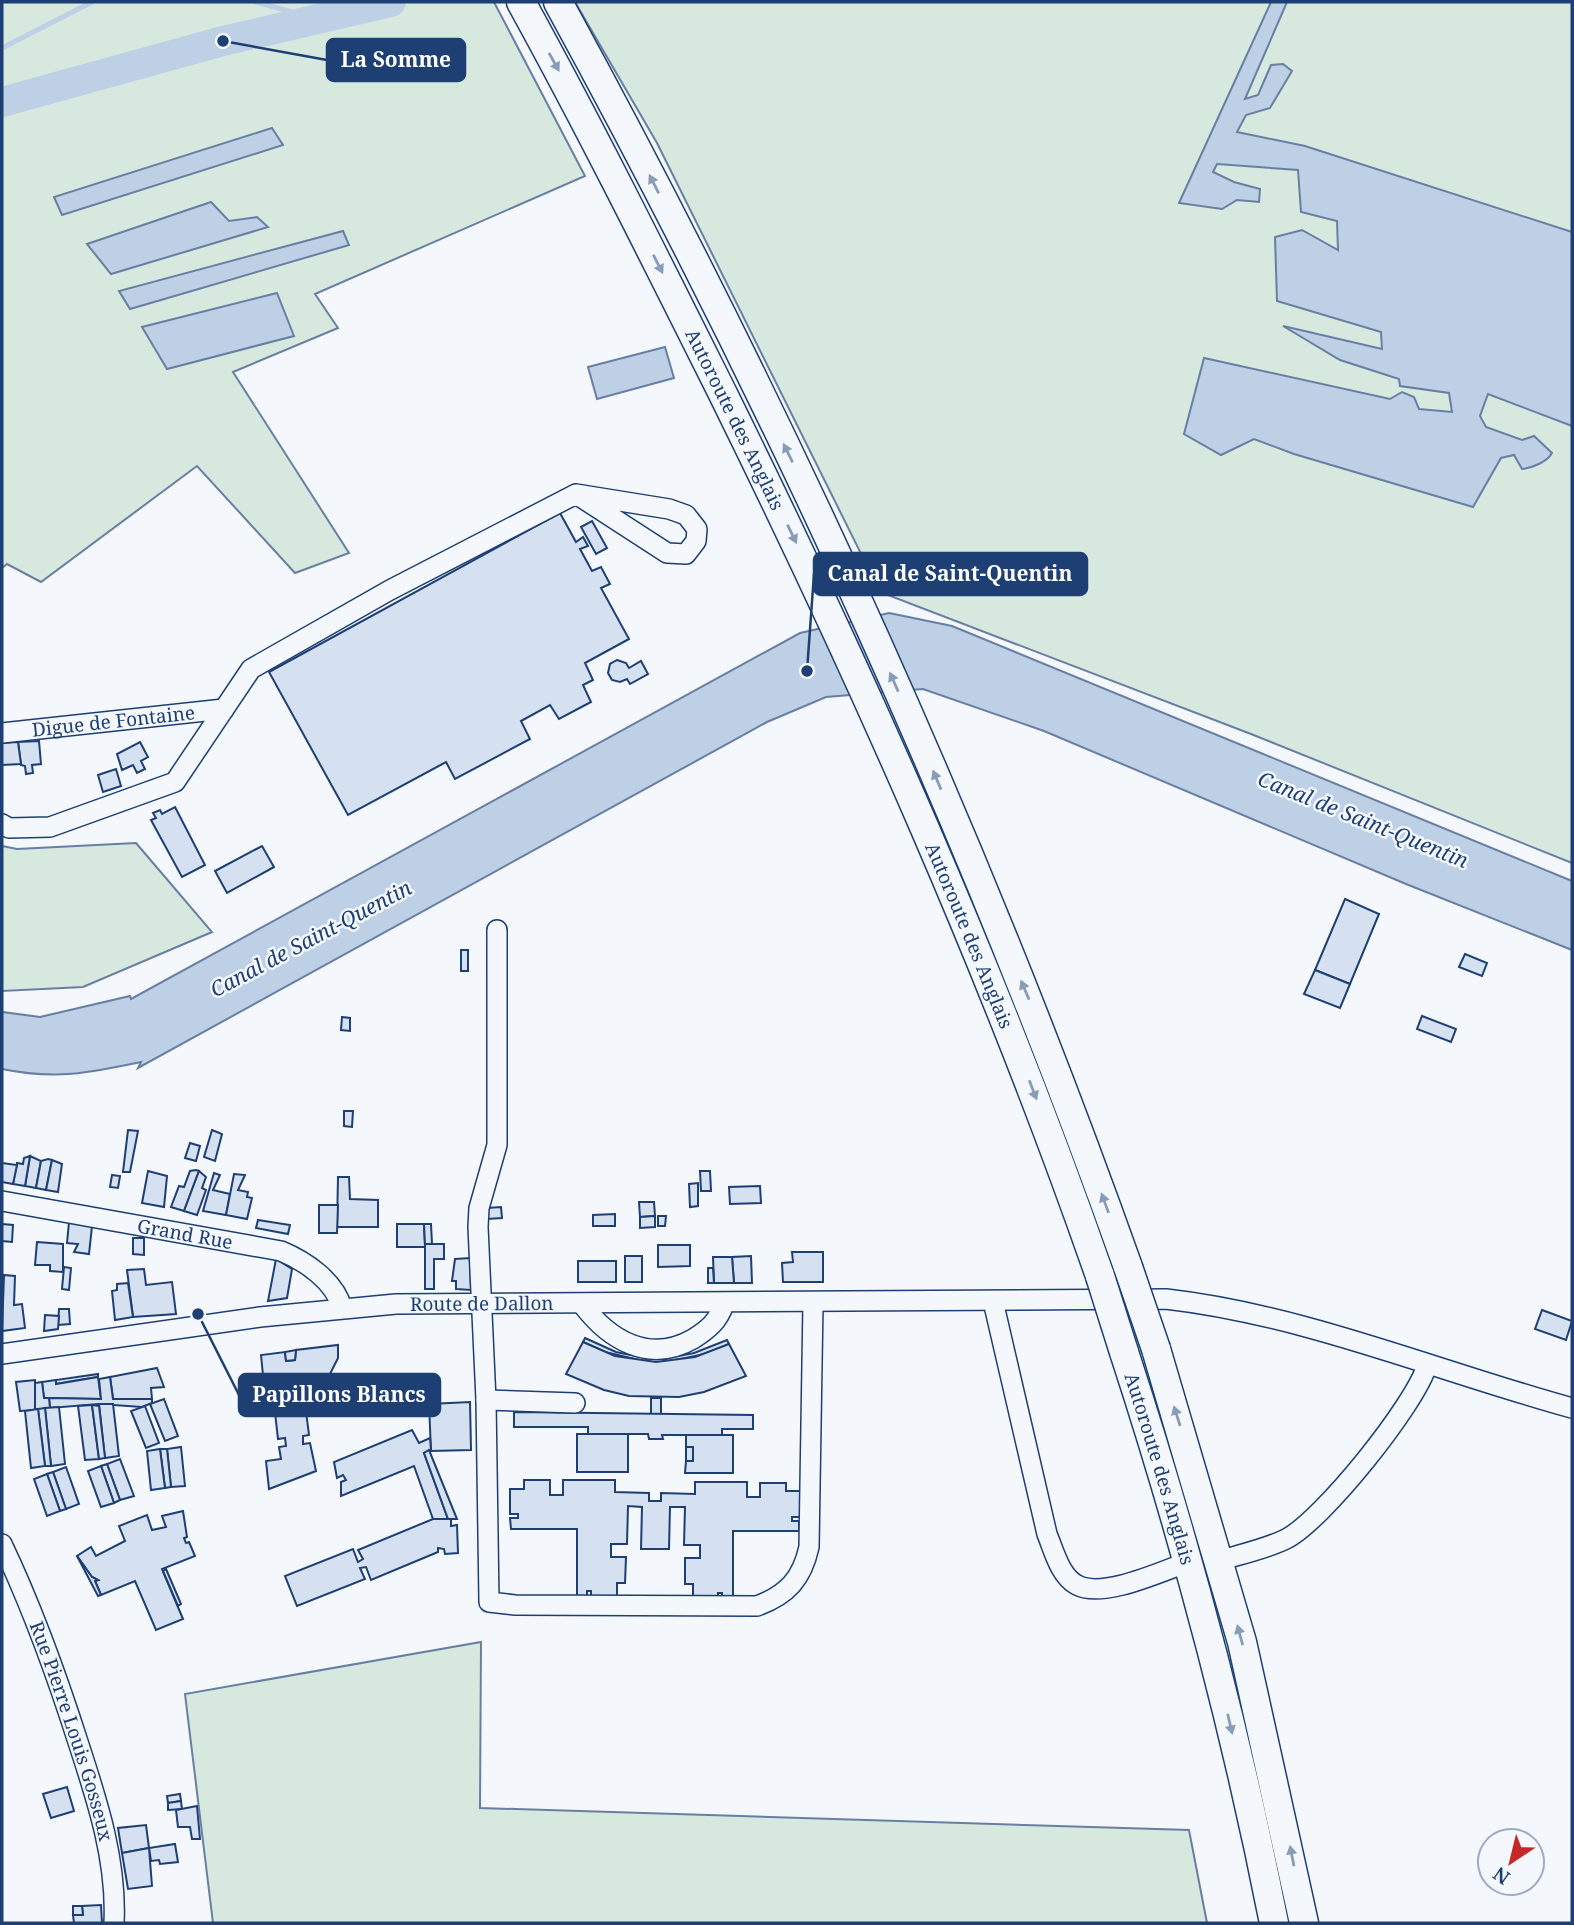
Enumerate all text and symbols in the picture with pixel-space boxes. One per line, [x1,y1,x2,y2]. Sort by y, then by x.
callout: La Somme [327,39,465,81]
text: La Somme [341,45,451,73]
one-way arrow [548,52,560,71]
one-way arrow [648,174,660,194]
one-way arrow [652,254,663,274]
street label: Autoroute des Anglais [679,324,791,514]
one-way arrow [782,443,793,463]
one-way arrow [786,524,797,544]
callout: Canal de Saint-Quentin [814,553,1087,595]
text: Canal de Saint-Quentin [828,559,1072,587]
one-way arrow [888,672,900,692]
street label: Digue de Fontaine [31,699,196,743]
water label: Canal de Saint-Quentin [1254,764,1473,874]
one-way arrow [931,770,942,791]
street label: Autoroute des Anglais [919,838,1019,1032]
water label: Canal de Saint-Quentin [205,873,417,1003]
one-way arrow [1020,979,1031,1000]
one-way arrow [1028,1080,1039,1101]
one-way arrow [1099,1193,1110,1214]
street label: Grand Rue [135,1213,235,1255]
street label: Route de Dallon [410,1290,554,1317]
street label: Autoroute des Anglais [1119,1369,1201,1568]
callout: Papillons Blancs [239,1374,440,1416]
text: Papillons Blancs [252,1380,426,1408]
one-way arrow [1171,1405,1182,1426]
street label: Rue Pierre Louis Gosseux [24,1617,119,1843]
one-way arrow [1234,1623,1245,1645]
one-way arrow [1225,1713,1236,1735]
north arrow [1476,1827,1546,1897]
one-way arrow [1286,1845,1297,1867]
text: N [1488,1861,1515,1891]

